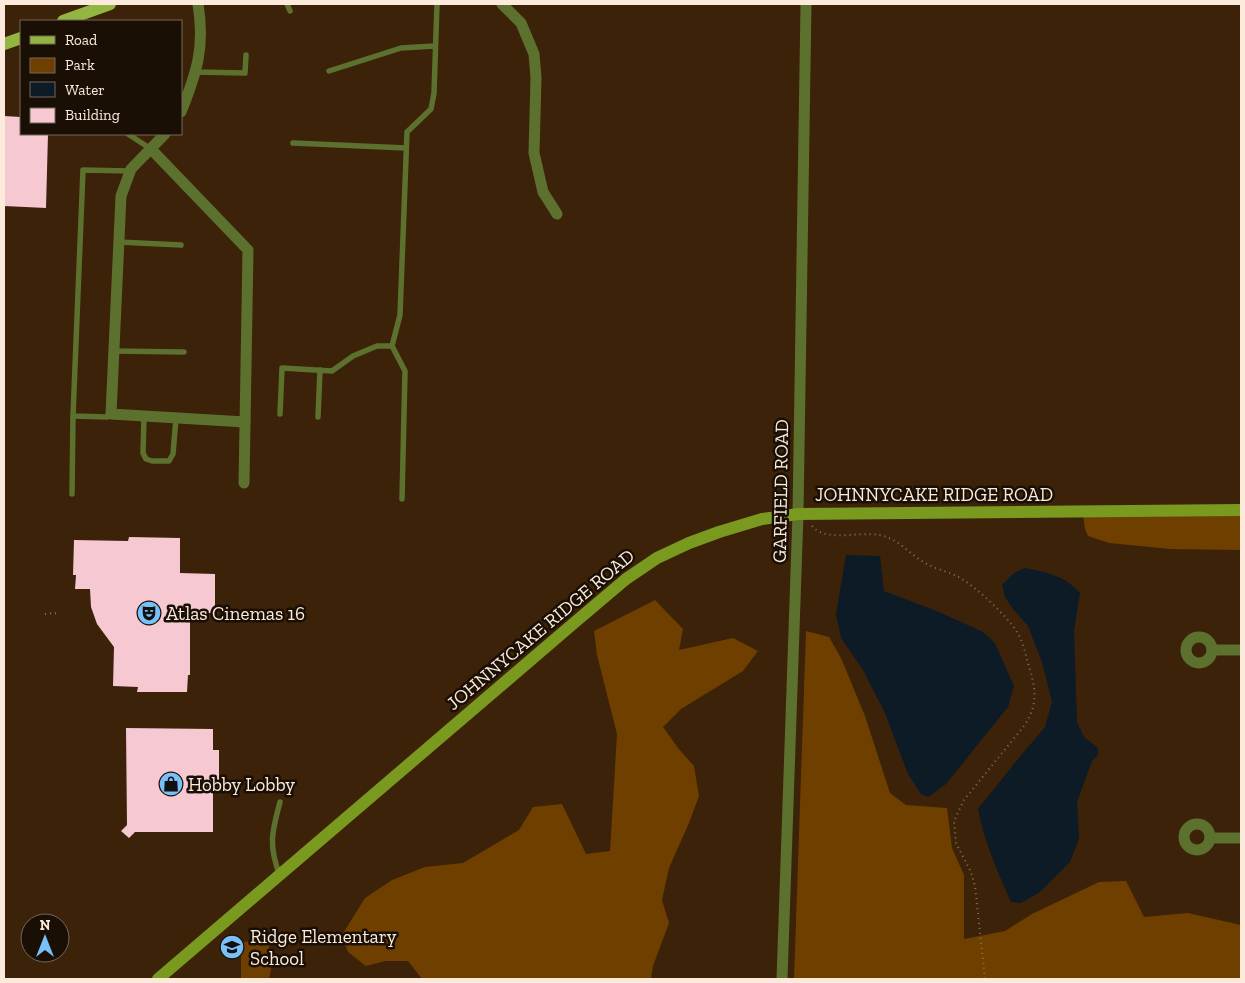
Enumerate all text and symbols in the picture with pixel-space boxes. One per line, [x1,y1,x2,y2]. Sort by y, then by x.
legend [20,20,182,135]
text: Road [65,31,98,49]
text: Park [65,56,95,74]
text: Water [65,81,105,99]
text: Building [65,106,120,124]
street label: GARFIELD ROAD [768,419,793,563]
street label: JOHNNYCAKE RIDGE ROAD [815,483,1053,506]
street label: JOHNNYCAKE RIDGE ROAD [442,544,639,715]
theatre icon: Atlas Cinemas 16 [136,600,162,626]
place label: Atlas Cinemas 16 [166,602,305,625]
shop icon: Hobby Lobby [158,771,184,797]
place label: Hobby Lobby [188,773,295,796]
north arrow [20,913,70,963]
text: N [40,917,51,934]
place label: Ridge Elementary School [250,925,397,970]
school or university icon: Ridge Elementary School [219,934,245,960]

